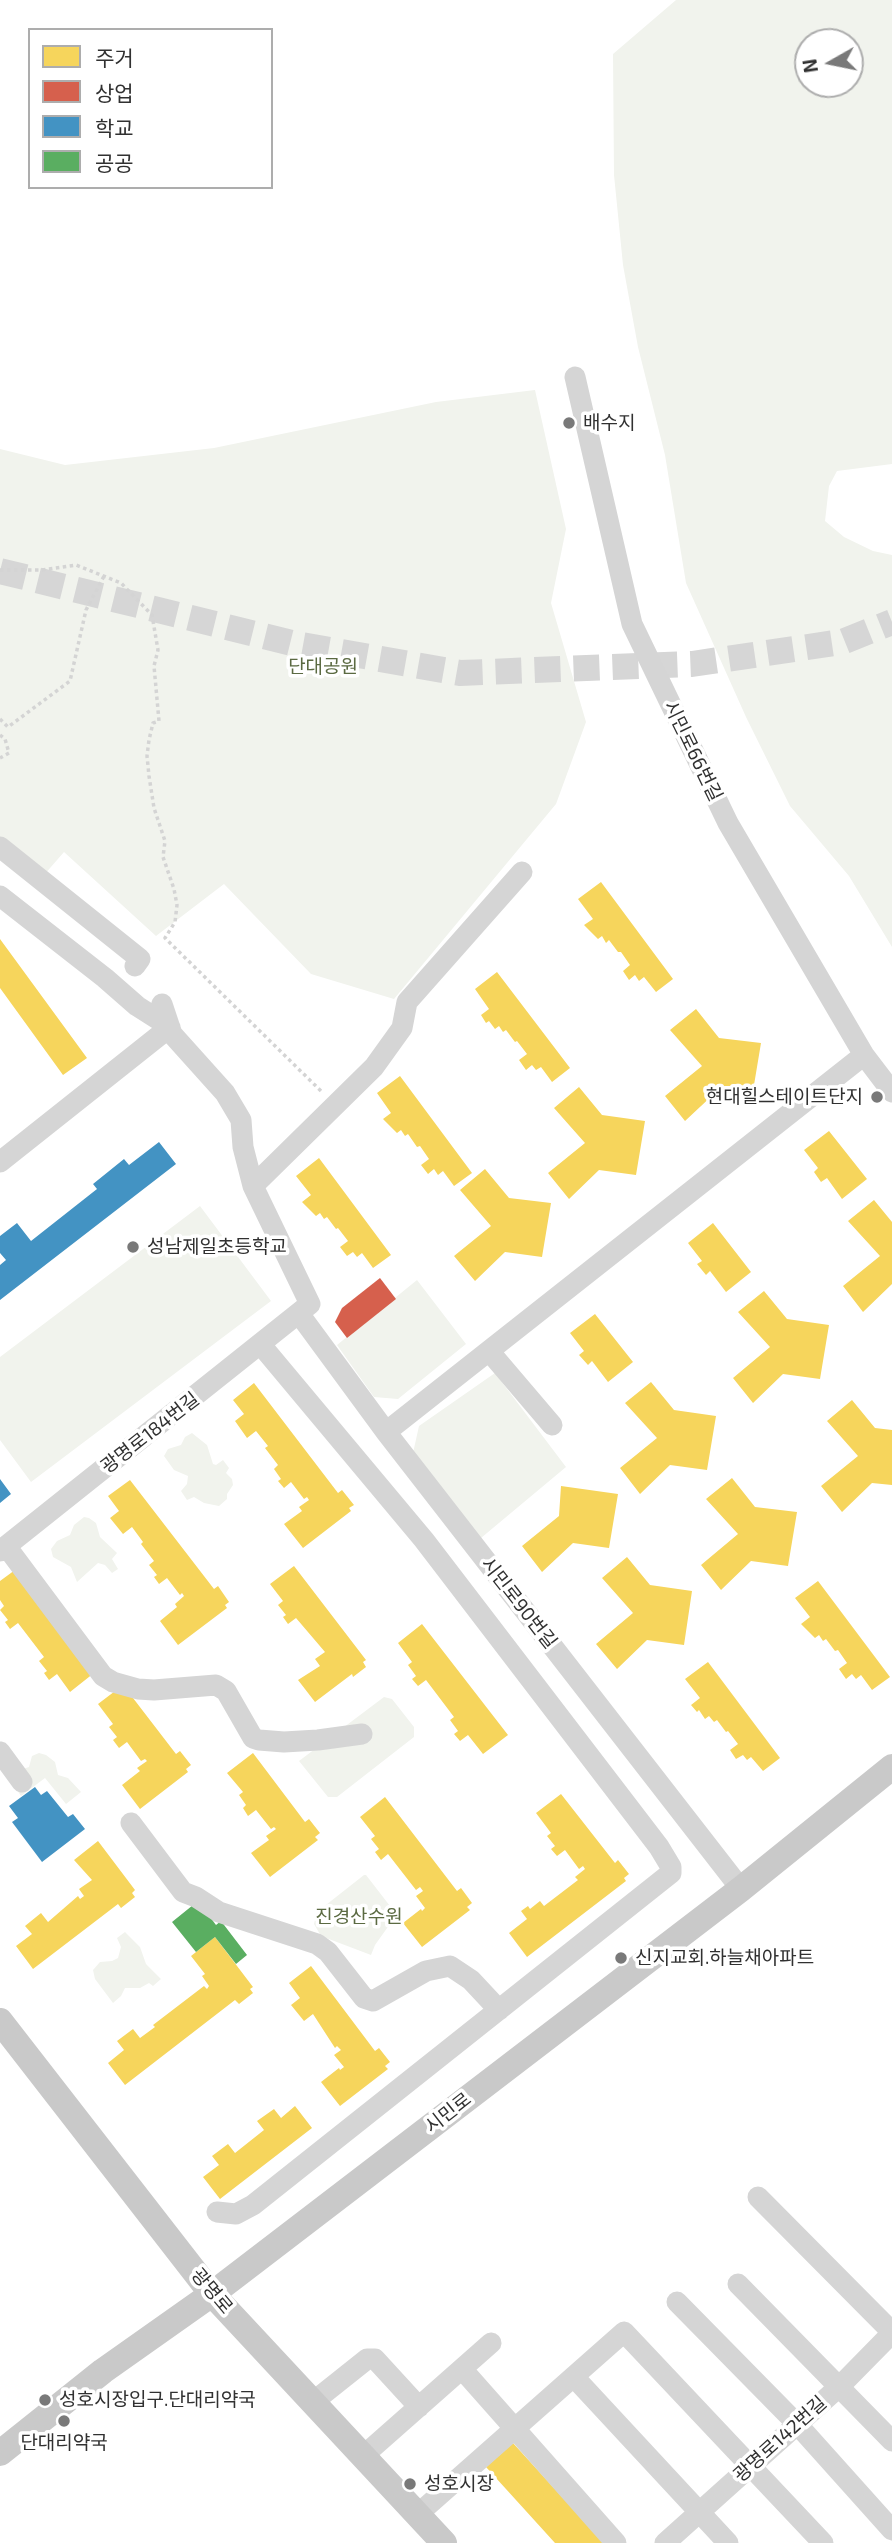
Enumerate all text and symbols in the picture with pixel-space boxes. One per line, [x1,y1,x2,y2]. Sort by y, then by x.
legend [28,28,273,189]
north arrow [794,28,864,98]
text: 주거 [95,45,134,70]
text: N [797,57,822,75]
text: 상업 [95,80,134,105]
text: 학교 [95,115,134,140]
text: 공공 [95,150,134,175]
place label: 배수지 [583,412,635,434]
marker: 배수지 [561,415,577,431]
park label: 단대공원 [288,656,358,678]
street label: 시민로66번길 [659,697,727,805]
place label: 현대힐스테이트단지 [706,1086,863,1108]
marker: 현대힐스테이트단지 [869,1089,885,1105]
place label: 성남제일초등학교 [147,1236,287,1258]
marker: 성남제일초등학교 [125,1239,141,1255]
street label: 광명로184번길 [96,1388,204,1478]
street label: 시민로90번길 [476,1553,562,1653]
park label: 진경산수원 [315,1906,403,1928]
place label: 신지교회.하늘채아파트 [635,1947,814,1969]
marker: 신지교회.하늘채아파트 [613,1950,629,1966]
street label: 시민로 [420,2088,476,2138]
street label: 광명로 [186,2264,238,2318]
place label: 성호시장입구.단대리약국 [59,2389,256,2411]
street label: 광명로142번길 [729,2391,831,2487]
marker: 성호시장입구.단대리약국 [37,2392,53,2408]
marker: 단대리약국 [56,2413,72,2429]
place label: 단대리약국 [20,2432,108,2454]
place label: 성호시장 [424,2473,494,2495]
marker: 성호시장 [402,2476,418,2492]

